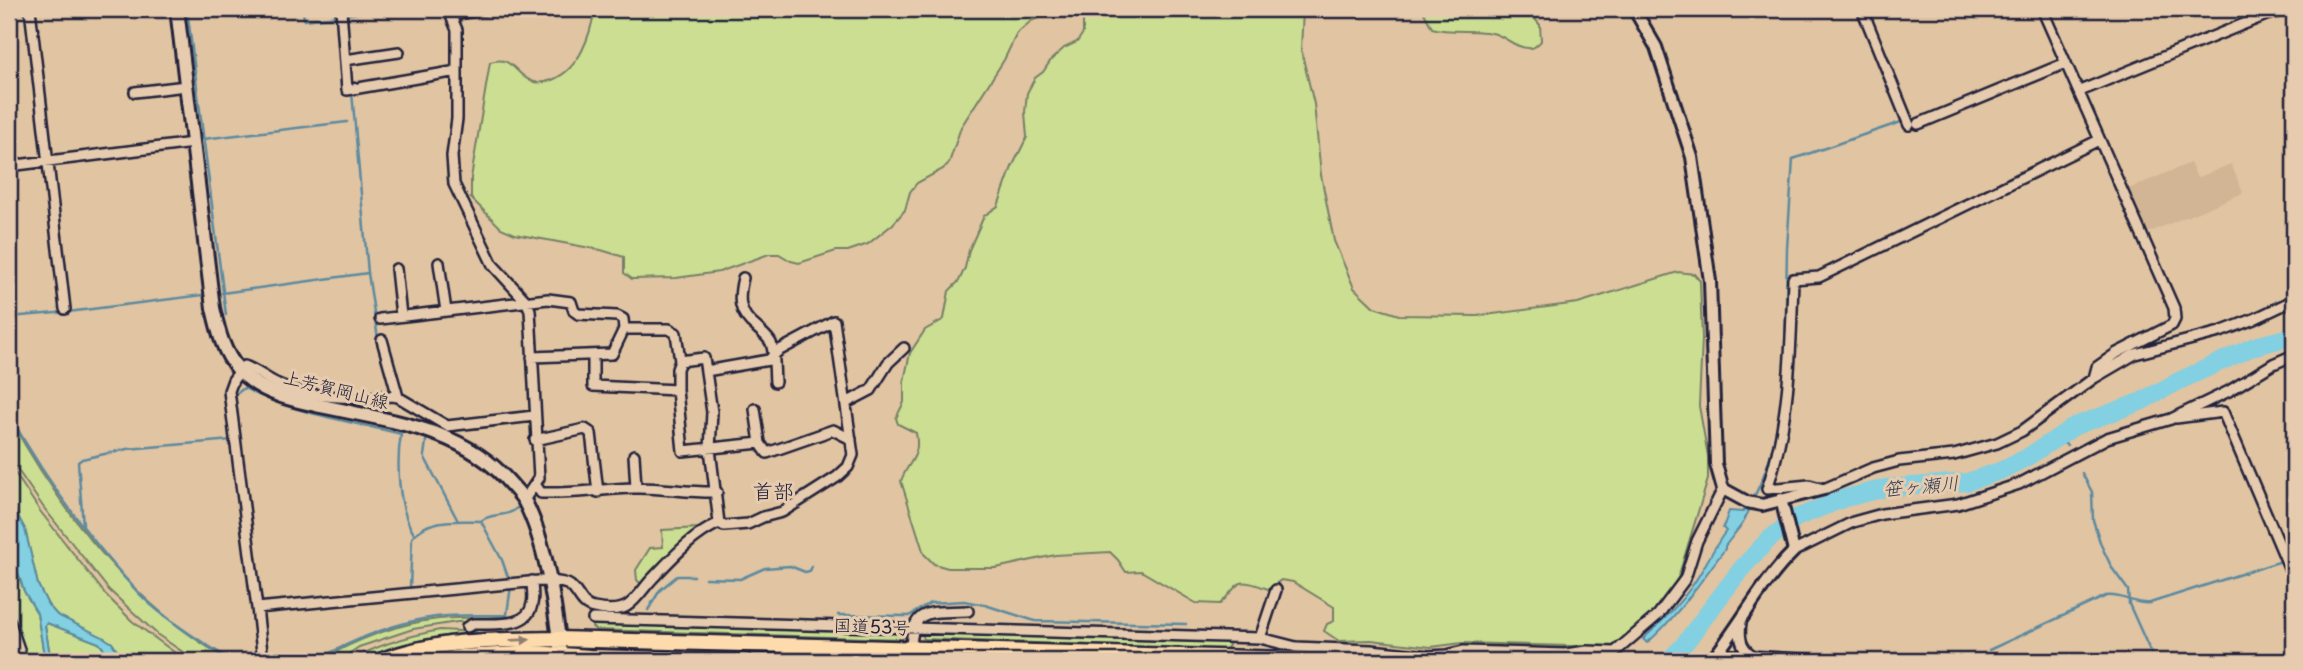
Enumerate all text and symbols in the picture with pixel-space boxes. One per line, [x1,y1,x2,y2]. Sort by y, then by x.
street label: 上芳賀岡山線 [281,362,392,415]
water label: 笹ヶ瀬川 [1882,468,1960,502]
district label: 首部 [752,474,794,506]
street label: 国道53号 [833,611,911,640]
one-way arrow [510,634,532,645]

